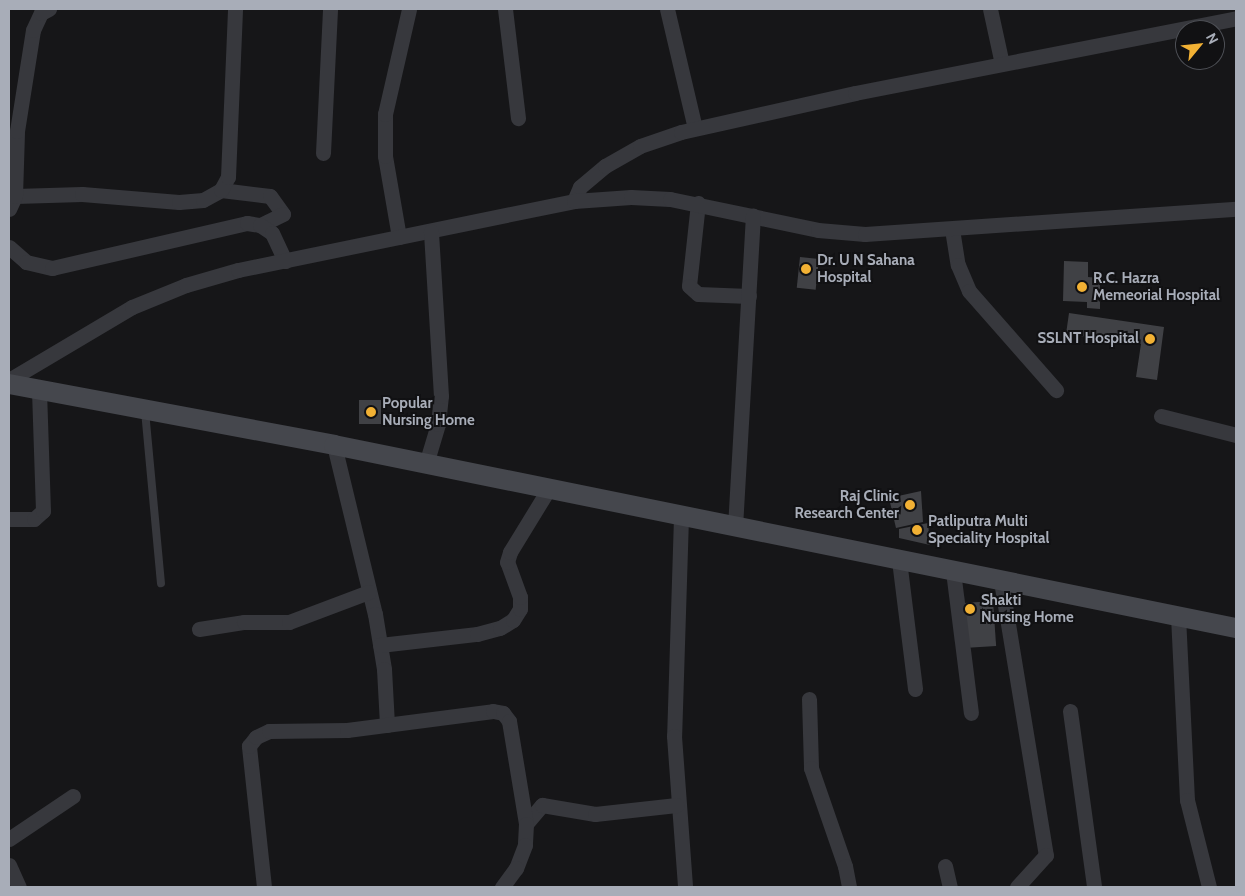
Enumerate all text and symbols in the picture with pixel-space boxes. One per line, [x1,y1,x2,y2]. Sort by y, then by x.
north arrow [1175,20,1225,70]
text: N [1202,30,1223,47]
place label: Dr. U N Sahana Hospital [817,251,915,286]
marker: Dr. U N Sahana Hospital [799,262,813,276]
place label: R.C. Hazra Memeorial Hospital [1093,269,1220,304]
marker: R.C. Hazra Memeorial Hospital [1075,280,1089,294]
place label: SSLNT Hospital [1037,330,1139,348]
marker: SSLNT Hospital [1143,332,1157,346]
place label: Popular Nursing Home [382,394,475,429]
marker: Popular Nursing Home [364,405,378,419]
place label: Raj Clinic Research Center [795,487,899,522]
marker: Raj Clinic Research Center [903,498,917,512]
place label: Patliputra Multi Speciality Hospital [928,512,1049,547]
marker: Patliputra Multi Speciality Hospital [910,523,924,537]
place label: Shakti Nursing Home [981,591,1074,626]
marker: Shakti Nursing Home [963,602,977,616]

